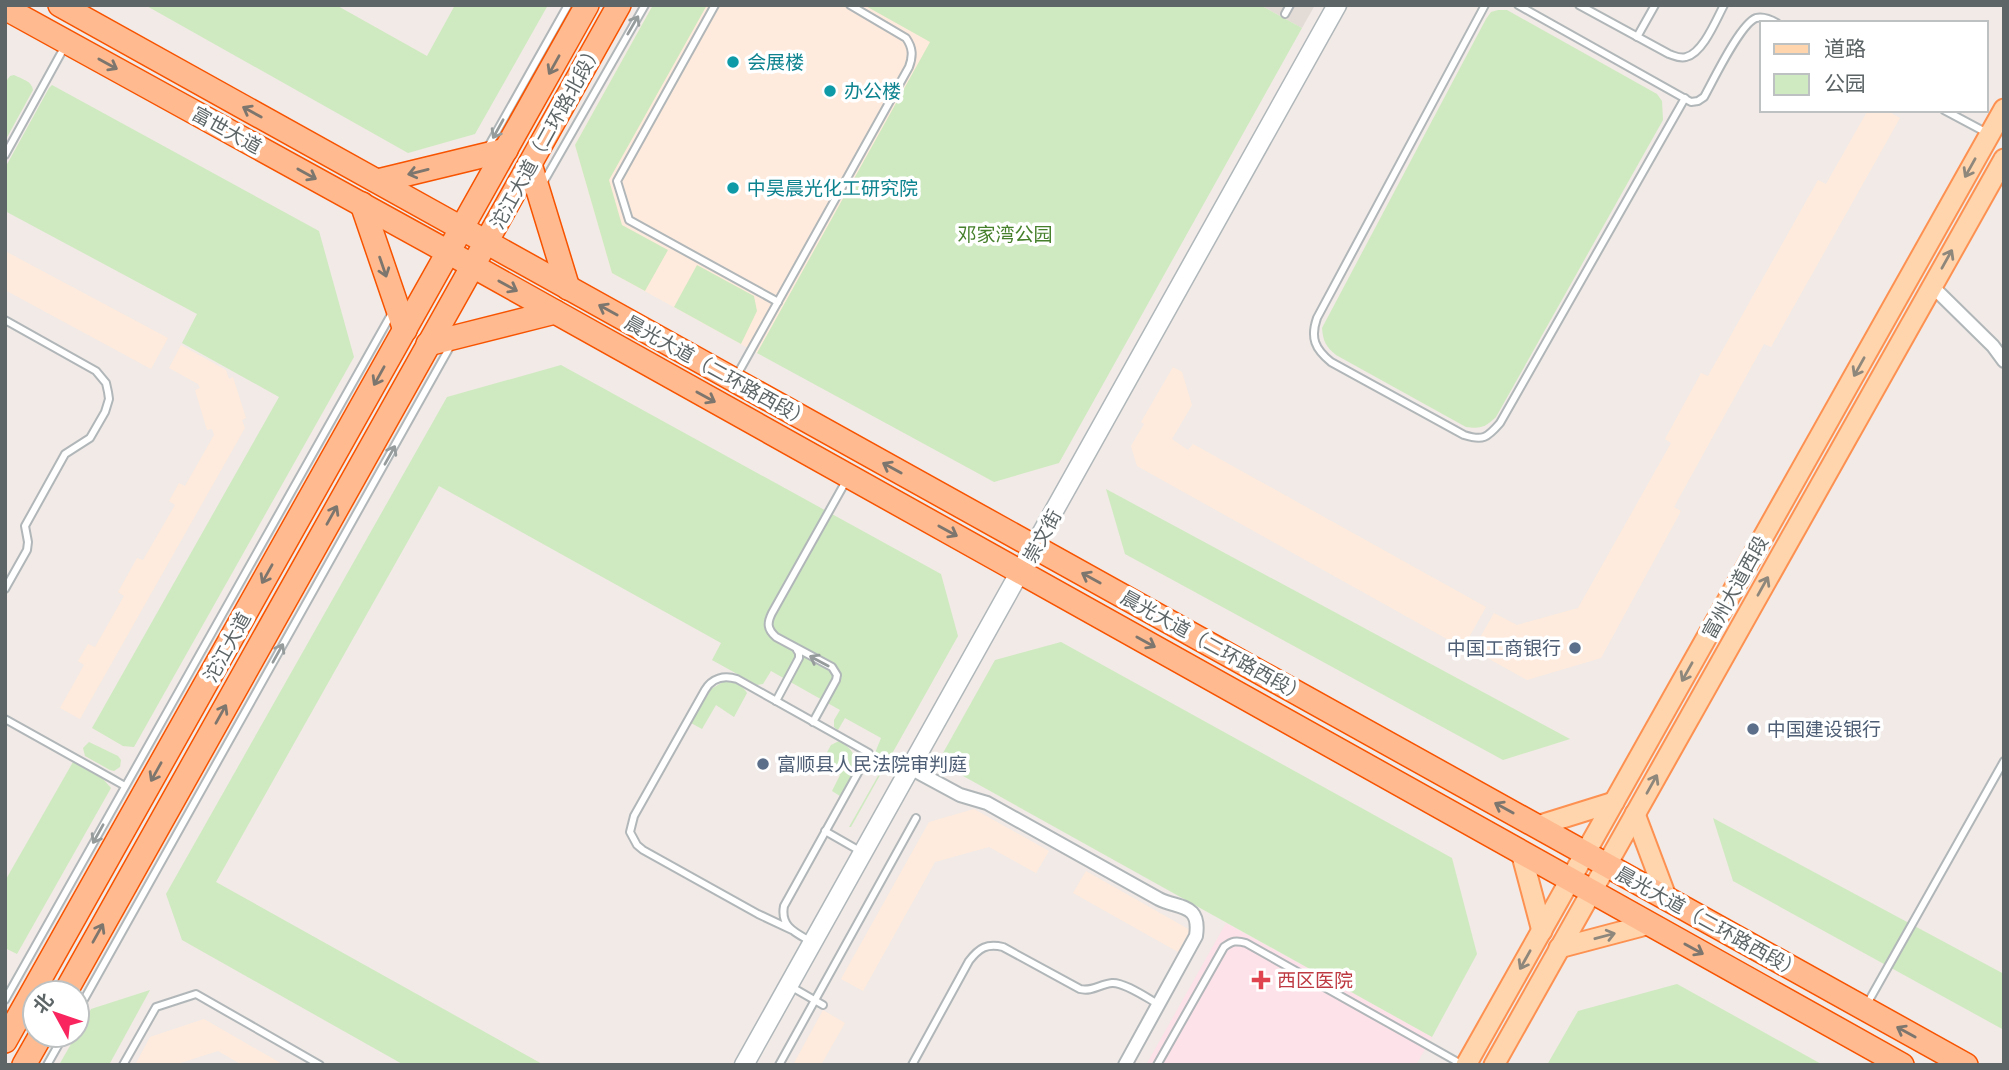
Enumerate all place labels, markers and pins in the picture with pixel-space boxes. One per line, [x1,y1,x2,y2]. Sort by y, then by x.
place label: 会展楼 [747,50,804,73]
marker: 会展楼 [725,54,741,70]
place label: 办公楼 [844,79,901,102]
marker: 办公楼 [822,83,838,99]
place label: 中昊晨光化工研究院 [747,176,918,199]
marker: 中昊晨光化工研究院 [725,180,741,196]
place label: 中国工商银行 [1447,636,1561,659]
marker: 中国工商银行 [1567,640,1583,656]
place label: 中国建设银行 [1767,717,1881,740]
marker: 中国建设银行 [1745,721,1761,737]
place label: 富顺县人民法院审判庭 [777,752,967,775]
marker: 富顺县人民法院审判庭 [755,756,771,772]
place label: 西区医院 [1277,968,1353,991]
marker: 西区医院 [1251,970,1271,990]

